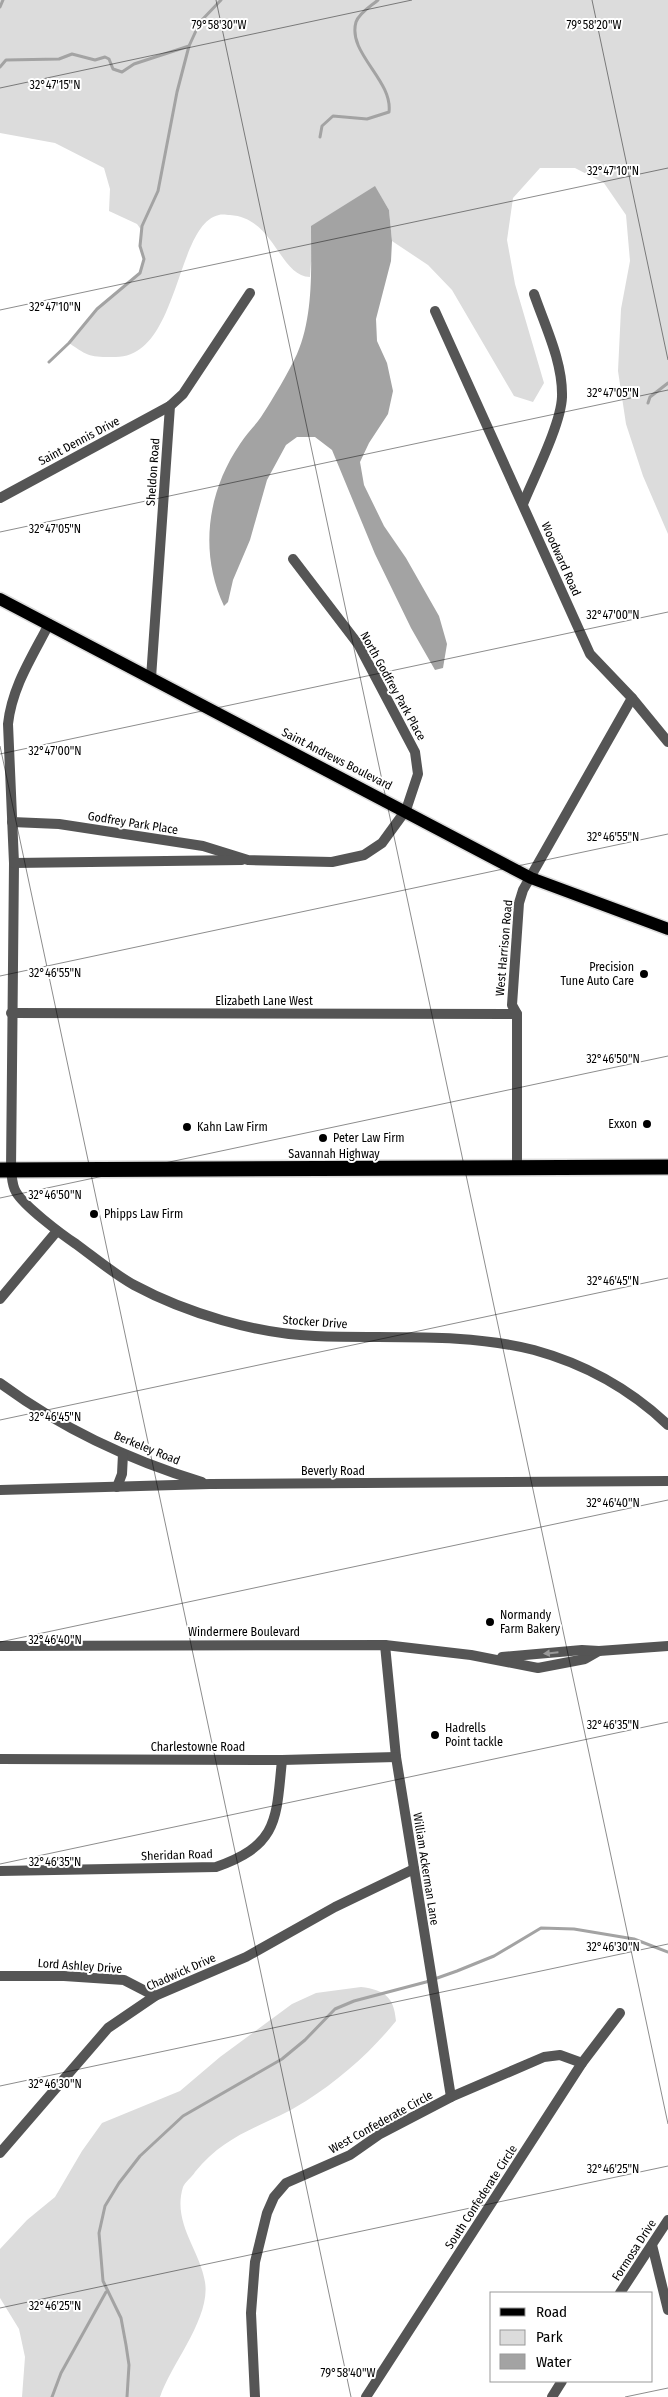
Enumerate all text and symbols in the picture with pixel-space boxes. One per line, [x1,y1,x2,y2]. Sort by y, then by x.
text: 79°58'30"W [192,18,246,32]
text: 79°58'20"W [567,18,621,32]
text: 32°47'15"N [30,78,80,92]
text: 32°47'10"N [587,164,639,178]
text: 32°47'10"N [29,300,81,314]
text: 32°47'05"N [587,386,639,400]
street label: Saint Dennis Drive [36,414,122,468]
street label: Sheldon Road [144,438,162,506]
street label: Woodward Road [538,520,584,598]
text: 32°47'05"N [29,522,81,536]
text: 32°47'00"N [586,608,640,622]
street label: North Godfrey Park Place [357,629,429,743]
street label: Saint Andrews Boulevard [279,725,395,793]
text: 32°47'00"N [28,744,82,758]
street label: Godfrey Park Place [87,809,179,837]
text: 32°46'55"N [587,830,639,844]
street label: West Harrison Road [493,899,515,997]
place label: Precision Tune Auto Care [560,960,634,988]
text: 32°46'55"N [29,966,81,980]
marker: Precision Tune Auto Care [638,968,650,980]
street label: Elizabeth Lane West [215,994,313,1008]
text: 32°46'50"N [586,1052,640,1066]
place label: Exxon [608,1117,637,1131]
marker: Exxon [641,1118,653,1130]
place label: Kahn Law Firm [197,1120,268,1134]
marker: Kahn Law Firm [181,1121,193,1133]
place label: Peter Law Firm [333,1131,405,1145]
marker: Peter Law Firm [317,1132,329,1144]
street label: Savannah Highway [288,1147,380,1161]
text: 32°46'50"N [28,1188,82,1202]
place label: Phipps Law Firm [104,1207,183,1221]
marker: Phipps Law Firm [88,1208,100,1220]
text: 32°46'45"N [587,1274,639,1288]
street label: Stocker Drive [282,1313,348,1331]
text: 32°46'45"N [29,1410,81,1424]
street label: Berkeley Road [112,1428,182,1468]
street label: Beverly Road [301,1464,365,1478]
text: 32°46'40"N [586,1496,640,1510]
place label: Normandy Farm Bakery [500,1608,561,1636]
marker: Normandy Farm Bakery [484,1616,496,1628]
street label: Windermere Boulevard [188,1625,300,1639]
text: 32°46'40"N [28,1633,82,1647]
one-way arrow [543,1649,559,1657]
text: 32°46'35"N [587,1718,639,1732]
place label: Hadrells Point tackle [445,1721,503,1749]
marker: Hadrells Point tackle [429,1729,441,1741]
street label: Charlestowne Road [151,1740,245,1754]
street label: William Ackerman Lane [410,1812,442,1926]
street label: Sheridan Road [141,1847,213,1863]
text: 32°46'35"N [29,1855,81,1869]
text: 32°46'30"N [586,1940,640,1954]
street label: Chadwick Drive [144,1950,218,1994]
street label: Lord Ashley Drive [37,1956,123,1976]
text: 32°46'30"N [28,2077,82,2091]
street label: West Confederate Circle [327,2088,435,2156]
street label: South Confederate Circle [442,2142,520,2252]
text: 32°46'25"N [587,2162,639,2176]
street label: Formosa Drive [609,2217,659,2283]
legend [490,2292,653,2382]
text: 32°46'25"N [29,2299,81,2313]
text: Road [536,2303,567,2321]
text: Park [536,2328,563,2346]
text: Water [536,2353,572,2371]
text: 79°58'40"W [321,2366,375,2380]

